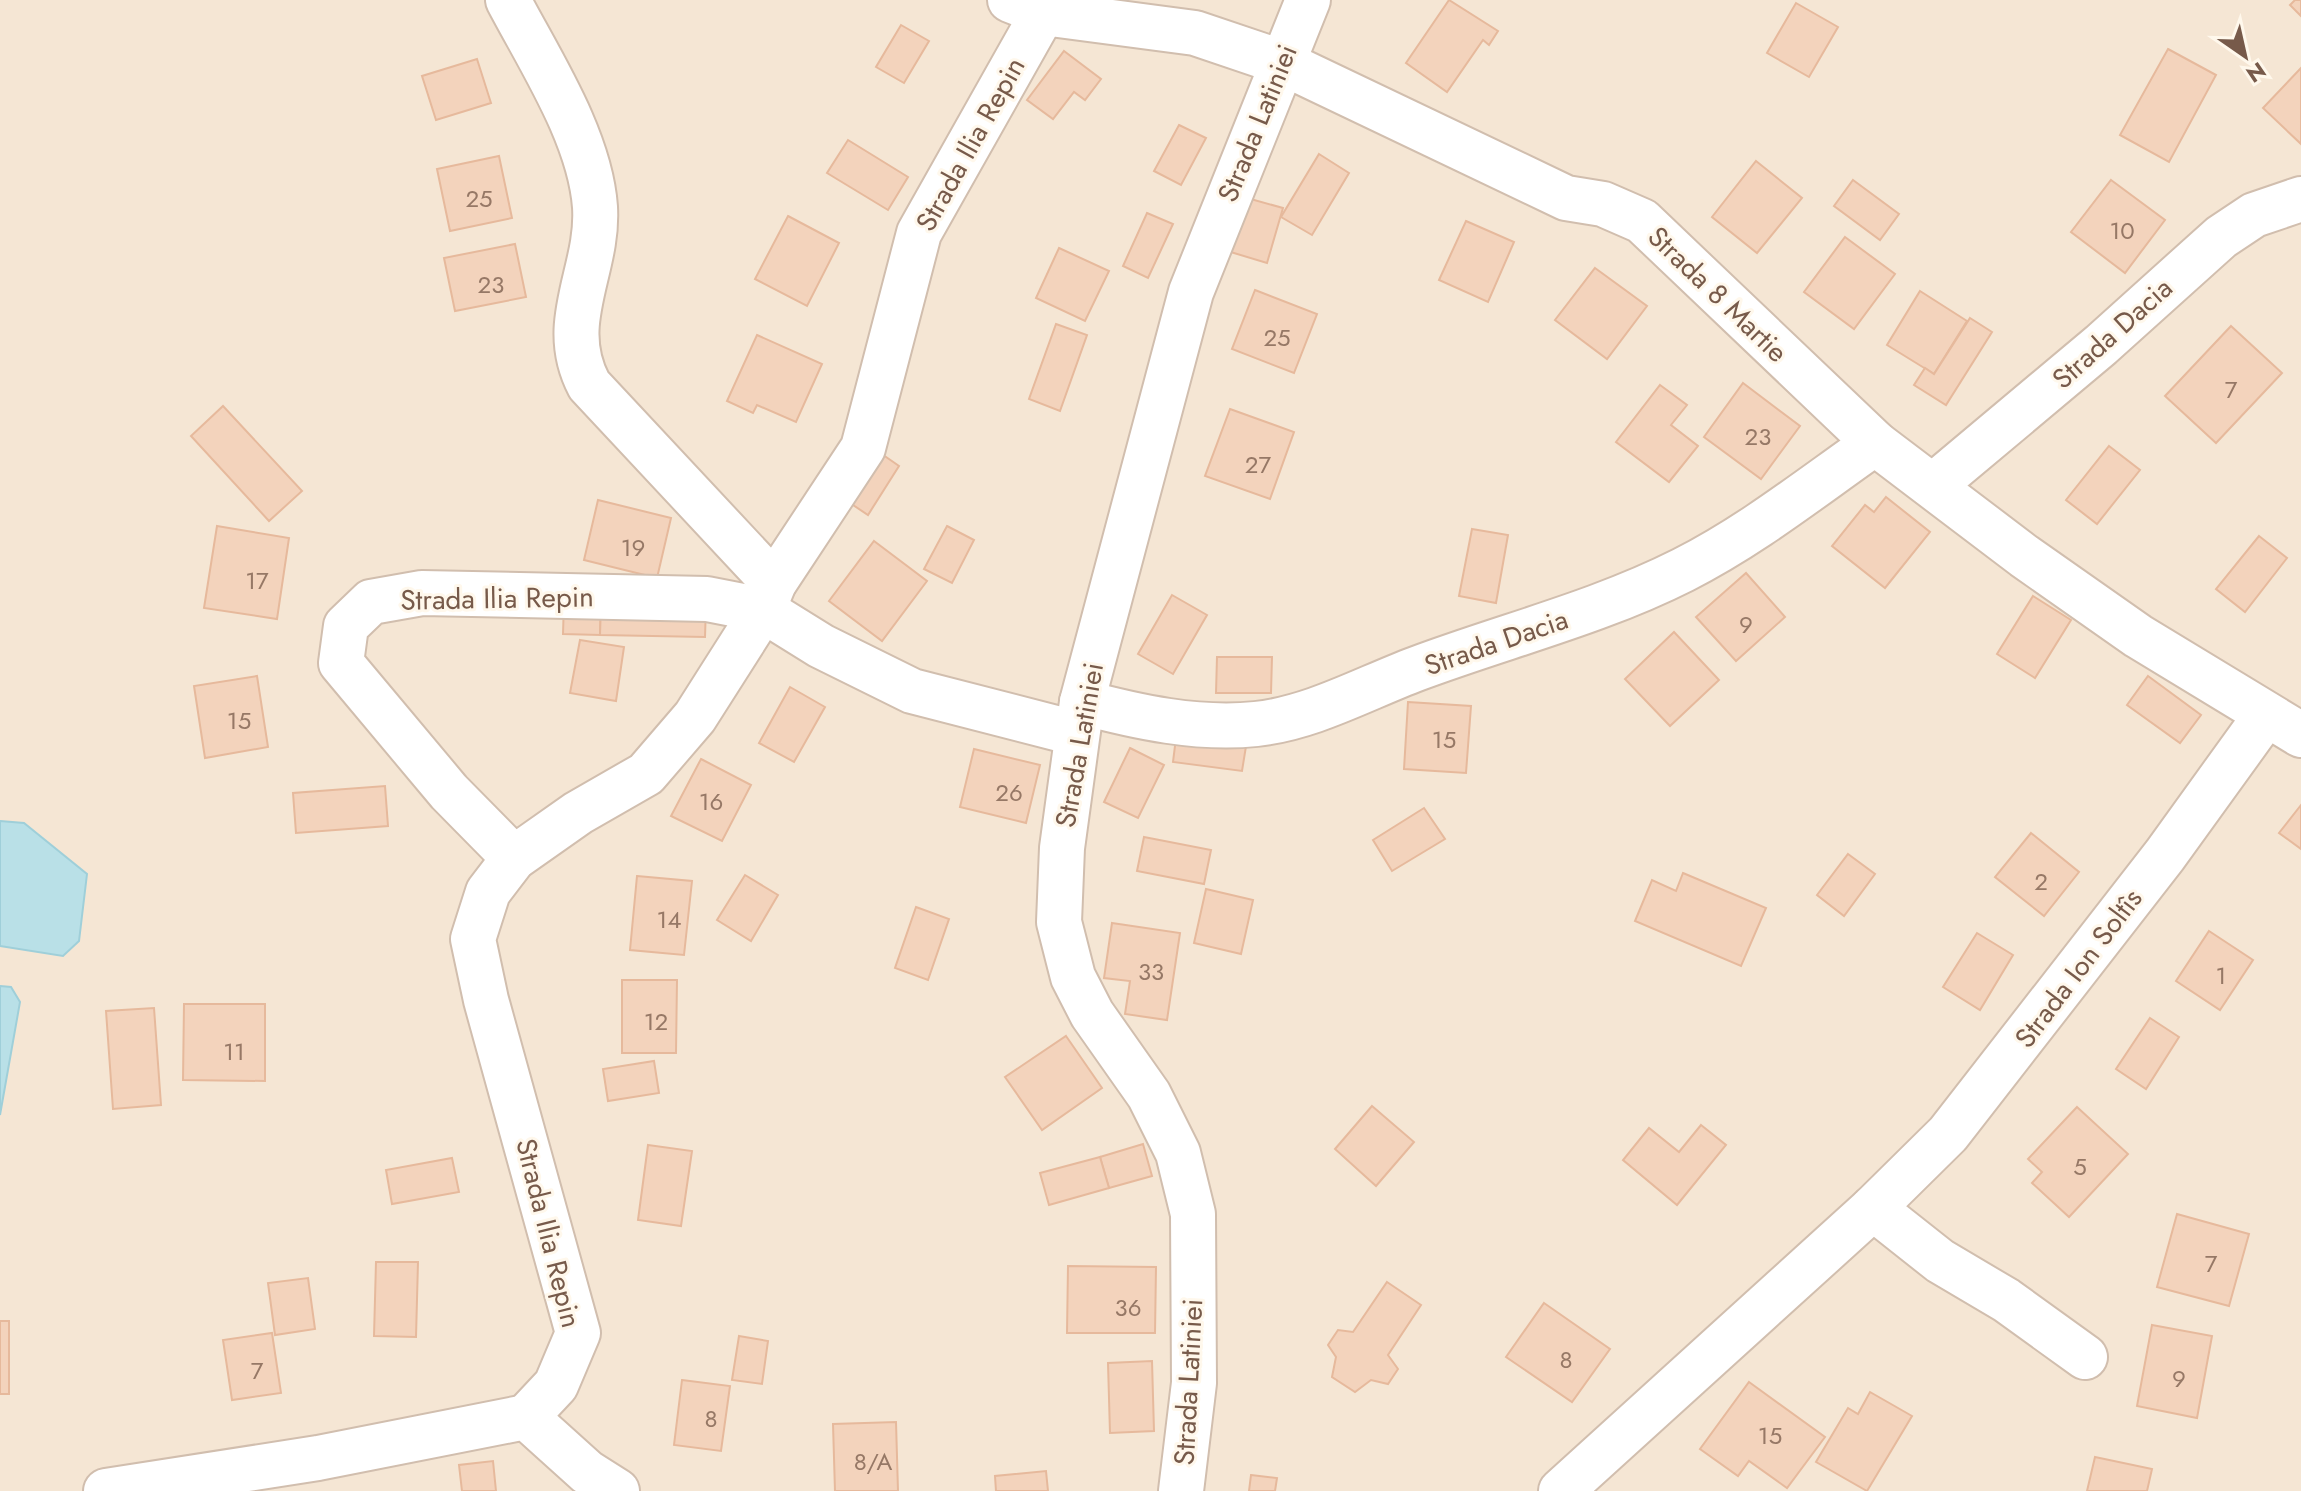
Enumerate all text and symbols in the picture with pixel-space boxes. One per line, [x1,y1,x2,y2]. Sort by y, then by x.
north arrow [2205,16,2285,96]
street label: Strada Latiniei [1207,38,1308,208]
street label: Strada Ilia Repin [906,50,1035,239]
text: N [2240,54,2272,91]
house number: 25 [465,181,493,216]
house number: 10 [2109,213,2135,248]
street label: Strada 8 Martie [1638,217,1797,372]
house number: 23 [478,267,504,302]
street label: Strada Dacia [2043,268,2182,399]
house number: 25 [1263,320,1291,355]
house number: 7 [2225,372,2238,407]
house number: 23 [1745,419,1771,454]
house number: 27 [1245,447,1272,482]
house number: 19 [621,530,645,565]
house number: 17 [245,563,269,598]
street label: Strada Ilia Repin [400,576,594,621]
street label: Strada Dacia [1419,599,1574,686]
house number: 9 [1739,607,1753,642]
street label: Strada Latiniei [1045,659,1114,831]
house number: 15 [227,703,251,738]
house number: 15 [1432,722,1456,757]
house number: 26 [995,775,1023,810]
house number: 16 [699,784,723,819]
house number: 2 [2034,864,2048,899]
street label: Strada Ion Soltîs [2005,880,2152,1057]
house number: 14 [657,902,681,937]
house number: 33 [1138,954,1164,989]
house number: 1 [2216,958,2226,993]
house number: 12 [644,1004,668,1039]
house number: 11 [223,1034,245,1069]
street label: Strada Ilia Repin [505,1134,592,1332]
house number: 5 [2073,1149,2087,1184]
house number: 7 [2205,1246,2218,1281]
house number: 36 [1115,1290,1141,1325]
street label: Strada Latiniei [1164,1298,1213,1466]
house number: 8 [1559,1342,1573,1377]
house number: 7 [251,1353,264,1388]
house number: 9 [2172,1361,2186,1396]
house number: 8 [704,1401,718,1436]
house number: 15 [1758,1418,1782,1453]
house number: 8/A [854,1444,892,1479]

